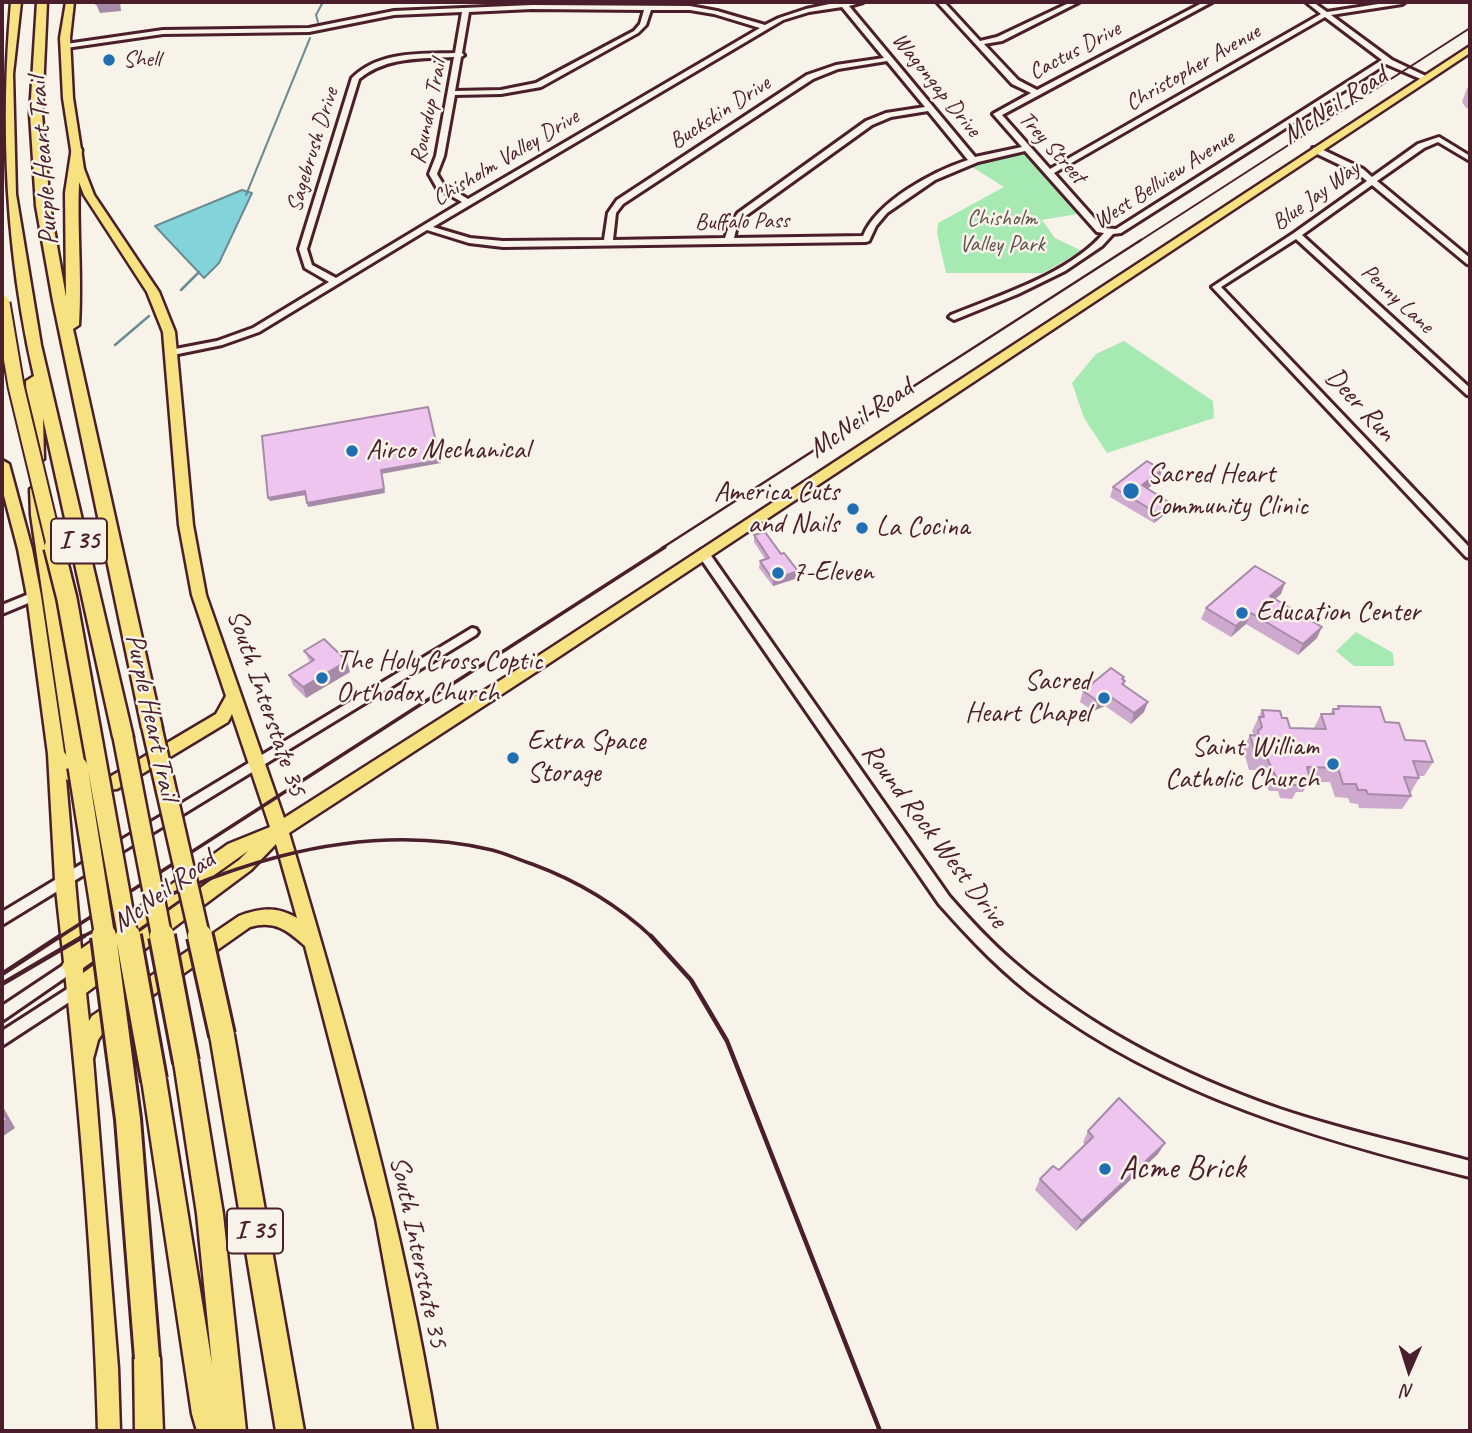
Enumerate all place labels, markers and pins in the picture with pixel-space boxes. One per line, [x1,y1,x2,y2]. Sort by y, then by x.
place label: Shell [123,46,161,74]
marker: Shell [101,52,117,68]
place label: Airco Mechanical [366,434,530,468]
marker: Airco Mechanical [344,443,360,459]
place label: Sacred Heart Community Clinic [1147,458,1308,524]
place label: America Cuts and Nails [714,476,839,542]
marker: Sacred Heart Community Clinic [1121,481,1141,501]
marker: America Cuts and Nails [845,501,861,517]
place label: La Cocina [876,511,969,545]
marker: La Cocina [854,520,870,536]
place label: 7-Eleven [792,556,873,590]
marker: 7-Eleven [770,565,786,581]
place label: Education Center [1256,596,1420,630]
marker: Education Center [1234,605,1250,621]
place label: The Holy Cross Coptic Orthodox Church [336,645,543,711]
place label: Sacred Heart Chapel [965,665,1090,731]
marker: The Holy Cross Coptic Orthodox Church [314,670,330,686]
marker: Sacred Heart Chapel [1096,690,1112,706]
place label: Extra Space Storage [527,725,645,791]
place label: Saint William Catholic Church [1165,731,1319,797]
marker: Extra Space Storage [505,750,521,766]
marker: Saint William Catholic Church [1325,756,1341,772]
place label: Acme Brick [1119,1149,1245,1189]
marker: Acme Brick [1097,1161,1113,1177]

